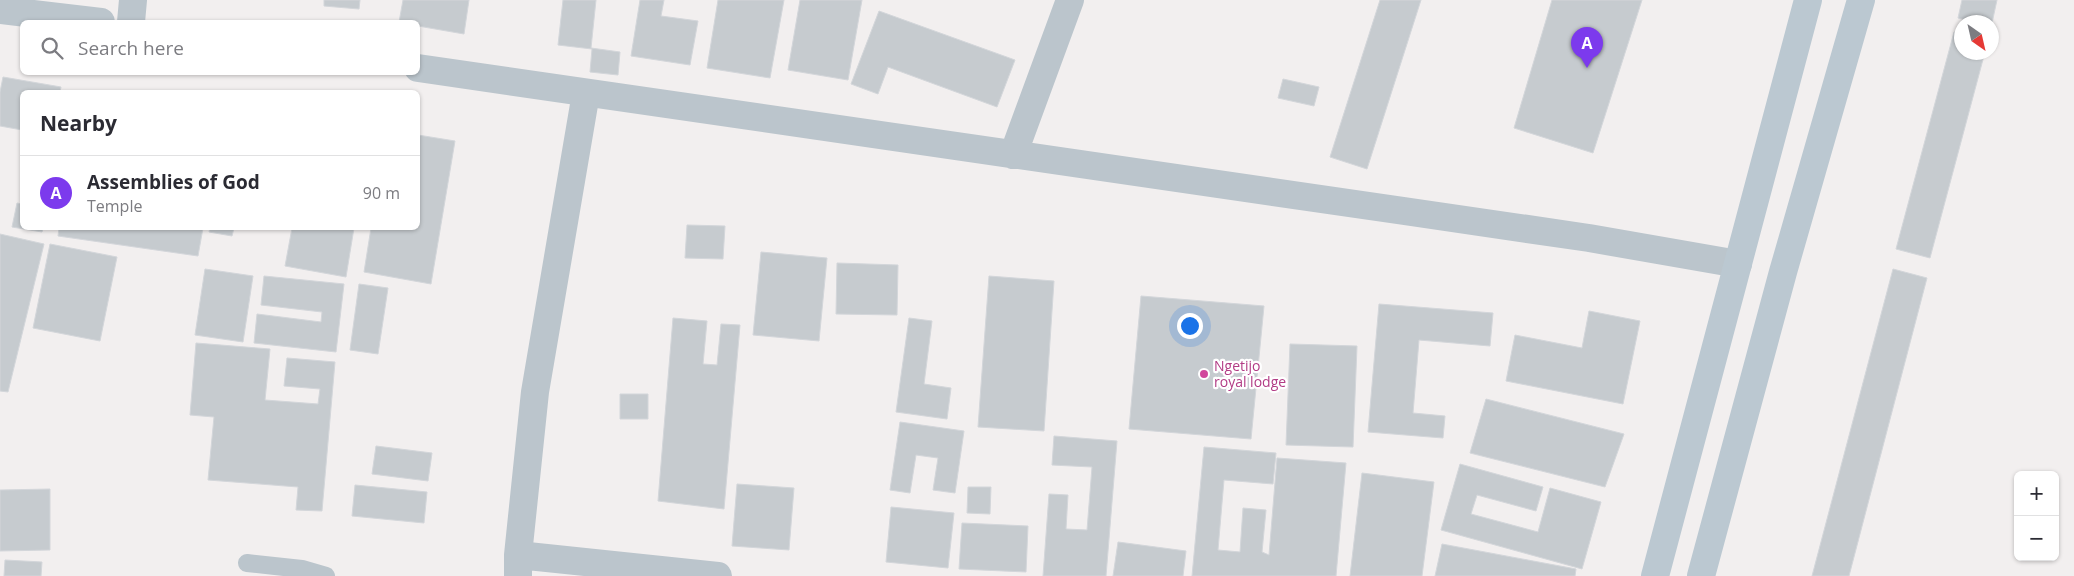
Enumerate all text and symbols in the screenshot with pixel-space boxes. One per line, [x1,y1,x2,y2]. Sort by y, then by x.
north arrow [1954,15,1999,60]
search box [20,20,420,75]
pin: A [1571,27,1603,68]
icon: search [38,34,66,62]
text: Search here [78,35,184,61]
text: Nearby [40,109,117,137]
text: Assemblies of God [87,169,260,195]
text: A [50,182,62,204]
text: 90 m [363,182,400,204]
text: Temple [87,195,142,217]
your location [1177,313,1203,339]
place label: Ngetijo royal lodge [1214,356,1286,391]
marker: Ngetijo royal lodge [1198,368,1210,380]
map controls [2014,471,2059,561]
button: + [2014,471,2059,516]
button: − [2014,516,2059,561]

